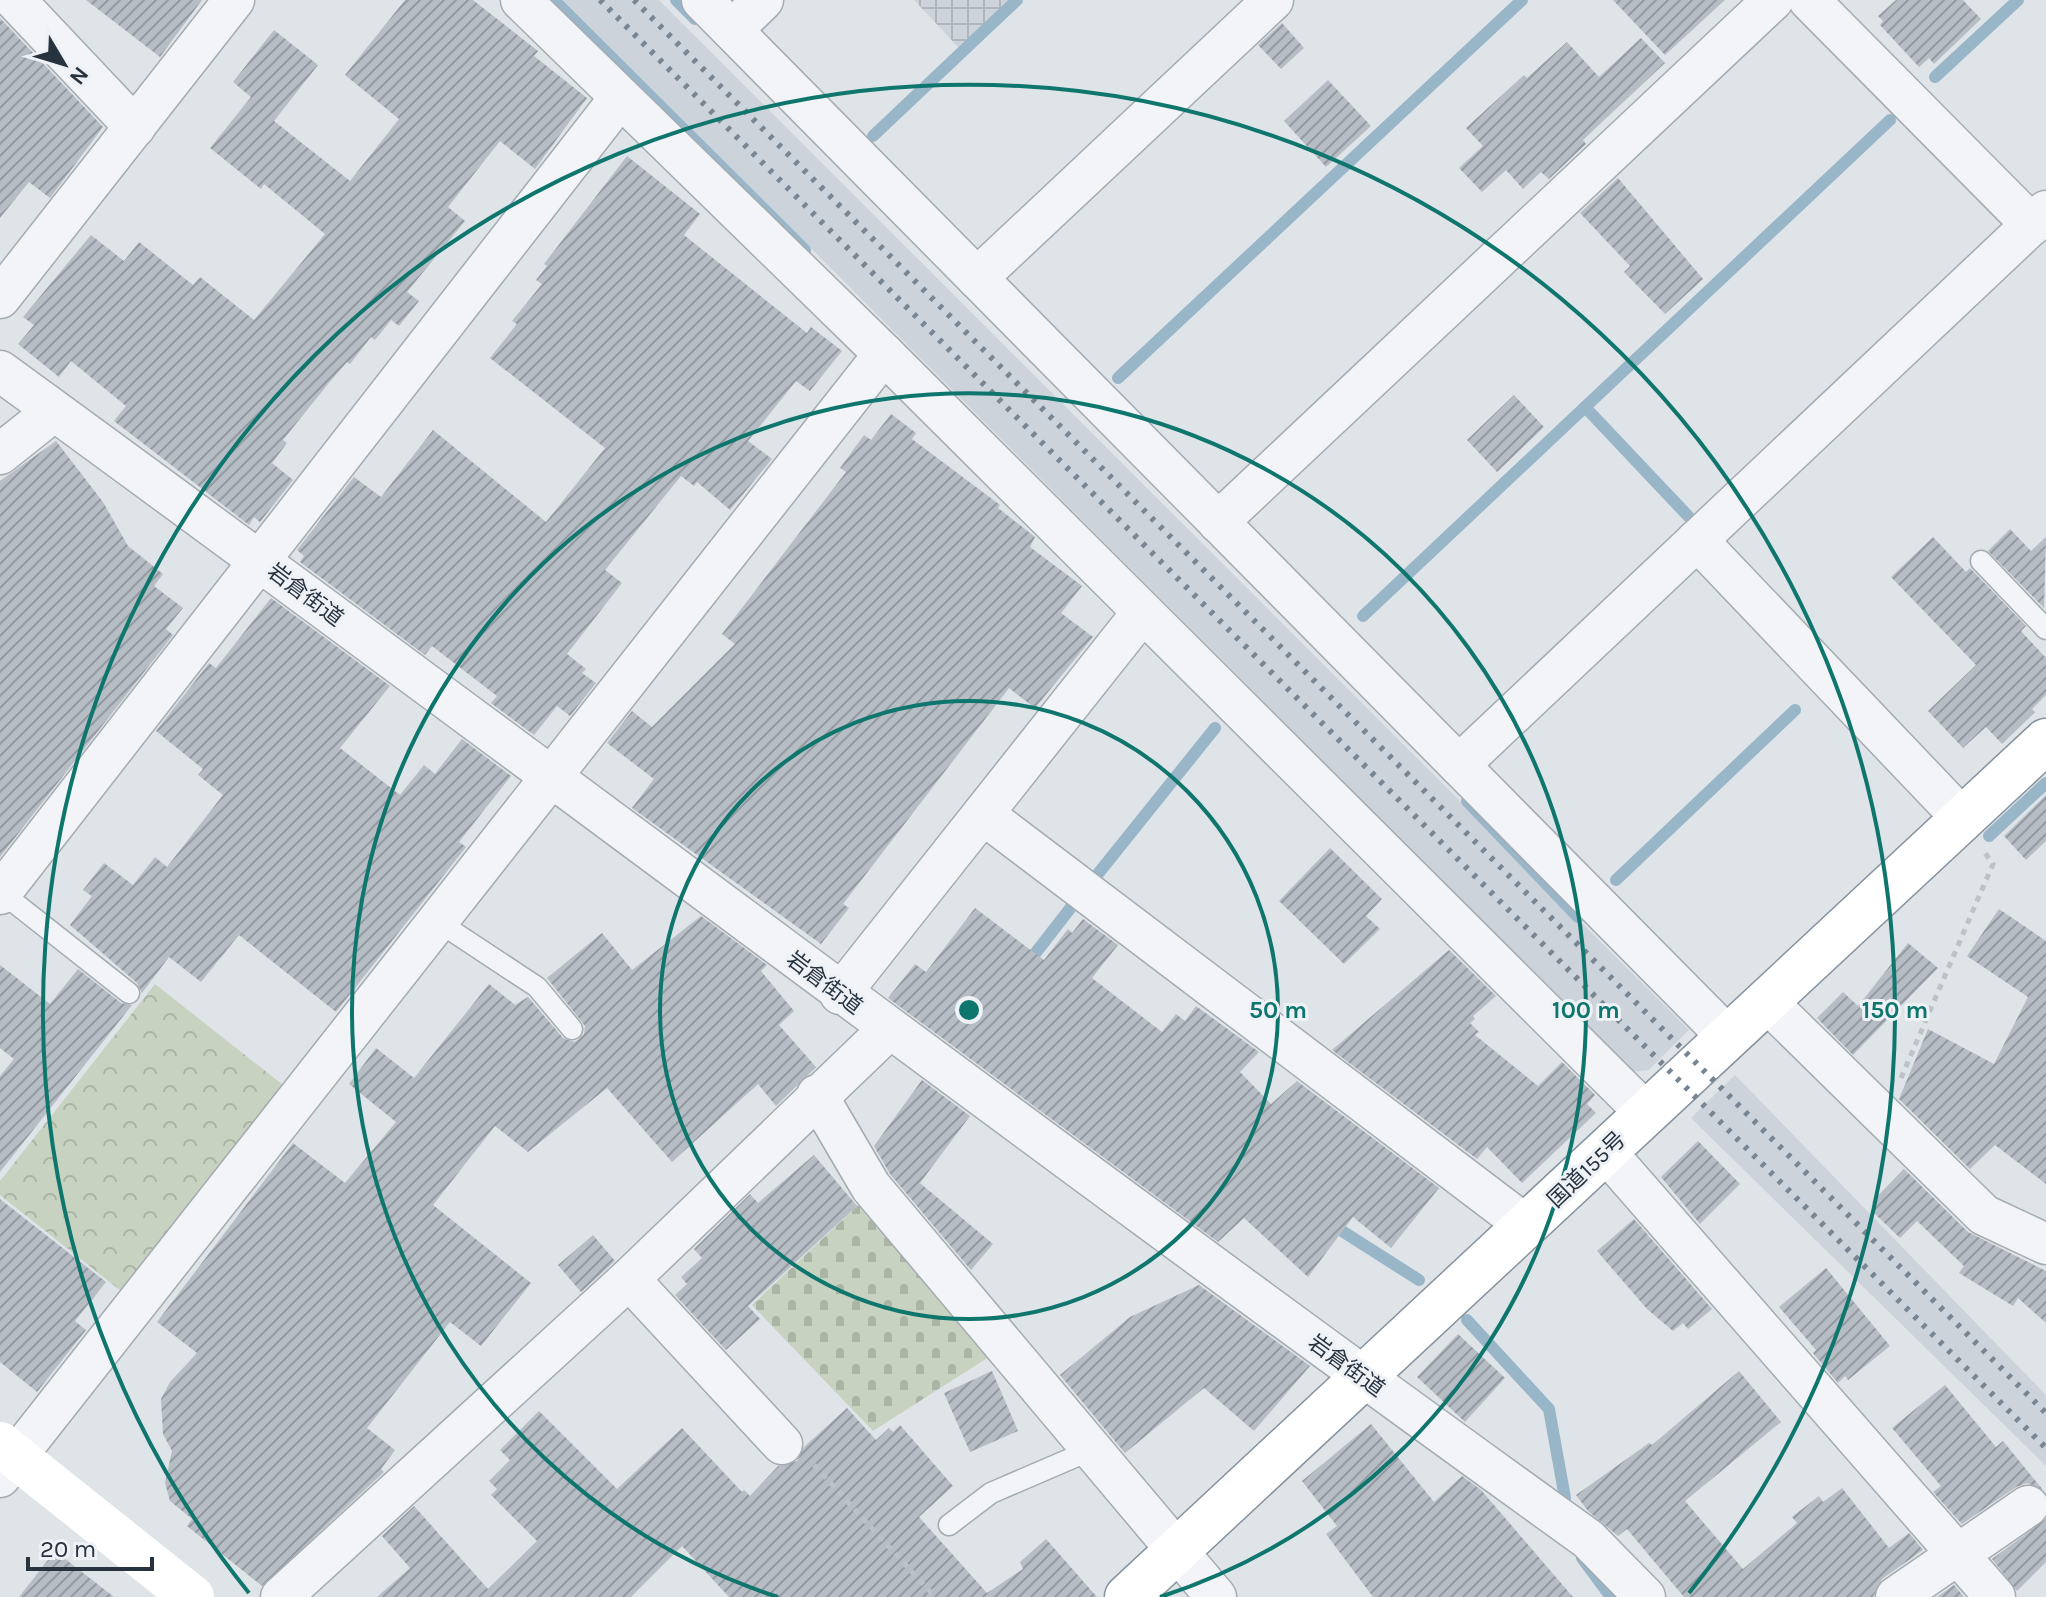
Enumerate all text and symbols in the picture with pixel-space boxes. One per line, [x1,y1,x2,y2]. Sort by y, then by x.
north arrow [24,24,104,104]
text: N [64,61,94,90]
street label: 岩倉街道 [262,558,348,632]
street label: 岩倉街道 [781,946,867,1020]
centre of rings [955,996,983,1024]
text: 50 m [1249,996,1307,1024]
text: 100 m [1552,996,1620,1024]
text: 150 m [1862,996,1928,1024]
street label: 国道155号 [1542,1126,1631,1213]
street label: 岩倉街道 [1303,1329,1390,1402]
scale bar [28,1521,152,1571]
text: 20 m [40,1535,96,1563]

